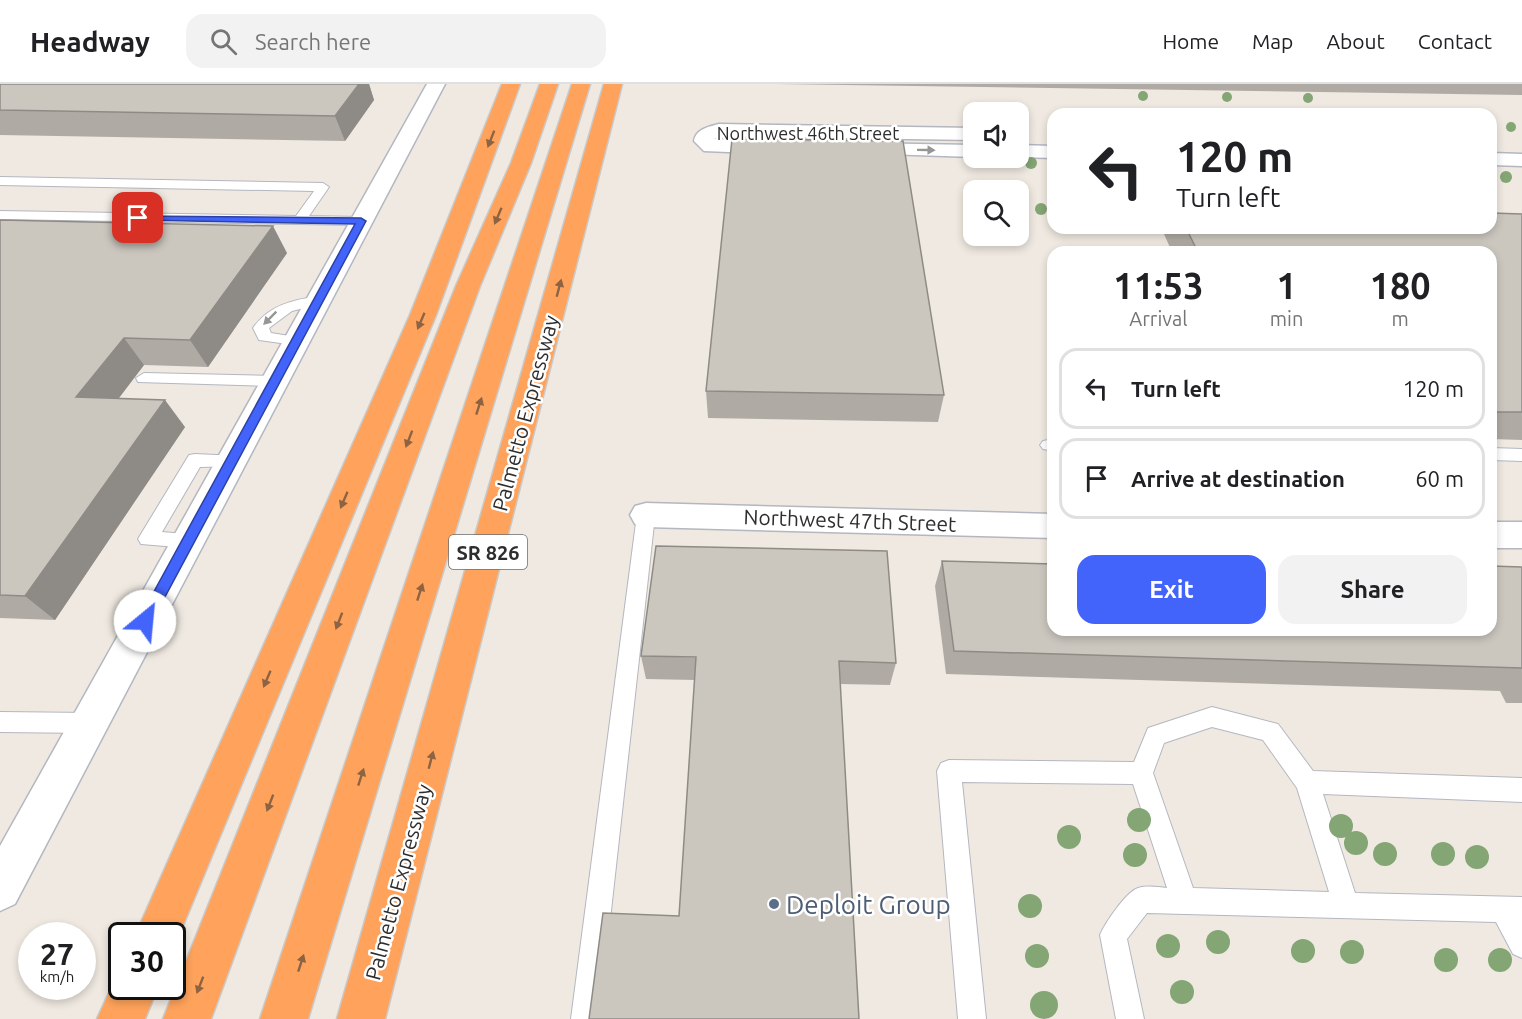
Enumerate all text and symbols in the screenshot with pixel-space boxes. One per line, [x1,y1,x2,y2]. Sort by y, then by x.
search box [186,14,606,68]
icon: search [207,25,240,58]
text: Headway [30,26,150,57]
text: Search here [255,29,371,54]
text: Home [1162,29,1219,53]
text: Map [1252,29,1293,53]
text: About [1326,29,1385,53]
text: Contact [1418,29,1492,53]
map controls [963,102,1029,246]
button: sound [963,102,1029,168]
street label: Northwest 46th Street [717,123,899,143]
one-way arrow [485,130,495,148]
icon: left [1077,132,1155,210]
text: 120 m [1176,133,1293,180]
one-way arrow [917,145,936,155]
button: search [963,180,1029,246]
text: Turn left [1176,182,1280,212]
pin [112,192,163,243]
icon: arrive [121,201,154,234]
one-way arrow [493,208,503,226]
text: 11:53 [1113,265,1203,306]
text: 1 [1276,265,1297,306]
text: 180 [1370,265,1431,306]
one-way arrow [555,279,564,297]
text: Arrival [1129,307,1188,330]
text: min [1270,307,1303,330]
text: m [1392,307,1409,330]
one-way arrow [263,311,277,326]
one-way arrow [416,312,425,329]
street label: Palmetto Expressway [487,312,563,514]
icon: left [1080,372,1113,405]
text: Turn left [1131,376,1221,401]
text: 120 m [1403,376,1464,401]
one-way arrow [475,397,484,415]
one-way arrow [404,430,413,448]
icon: arrive [1080,462,1113,495]
text: Arrive at destination [1131,466,1345,491]
text: 60 m [1415,466,1464,491]
one-way arrow [339,491,349,509]
street label: Northwest 47th Street [743,504,957,536]
road number: SR 826 [449,535,527,569]
button: Exit [1077,555,1266,624]
button: Share [1278,555,1467,624]
one-way arrow [416,583,425,601]
position arrow [113,589,177,653]
one-way arrow [334,612,344,630]
one-way arrow [262,670,271,688]
one-way arrow [427,751,437,769]
one-way arrow [356,768,366,786]
street label: Palmetto Expressway [360,781,436,983]
one-way arrow [264,794,274,812]
place label: Deploit Group [786,890,951,919]
marker: Deploit Group [767,897,781,911]
speed limit sign: 30 [108,922,186,1000]
text: 27 [40,937,74,971]
one-way arrow [297,954,307,972]
text: km/h [40,968,74,985]
one-way arrow [195,977,205,995]

